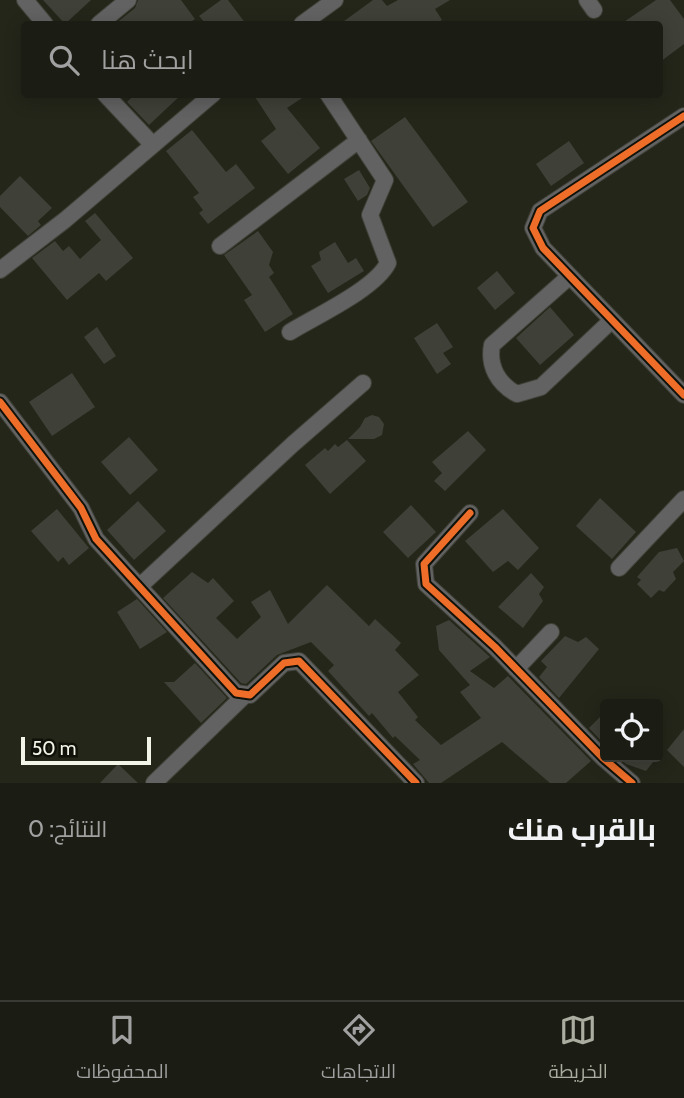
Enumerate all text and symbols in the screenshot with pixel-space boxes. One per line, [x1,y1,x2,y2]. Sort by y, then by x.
search box [21,21,663,98]
icon: search [45,41,83,79]
text: ابحث هنا [101,44,194,76]
map controls [600,699,663,762]
button: locate [600,699,663,762]
scale bar [21,734,150,766]
text: 50 m [32,737,76,760]
text: بالقرب منك [508,811,656,848]
text: النتائج: 0 [28,815,107,843]
tab: المحفوظات [76,1011,169,1089]
tab: الاتجاهات [321,1011,396,1089]
tab: الخريطة [549,1011,608,1089]

